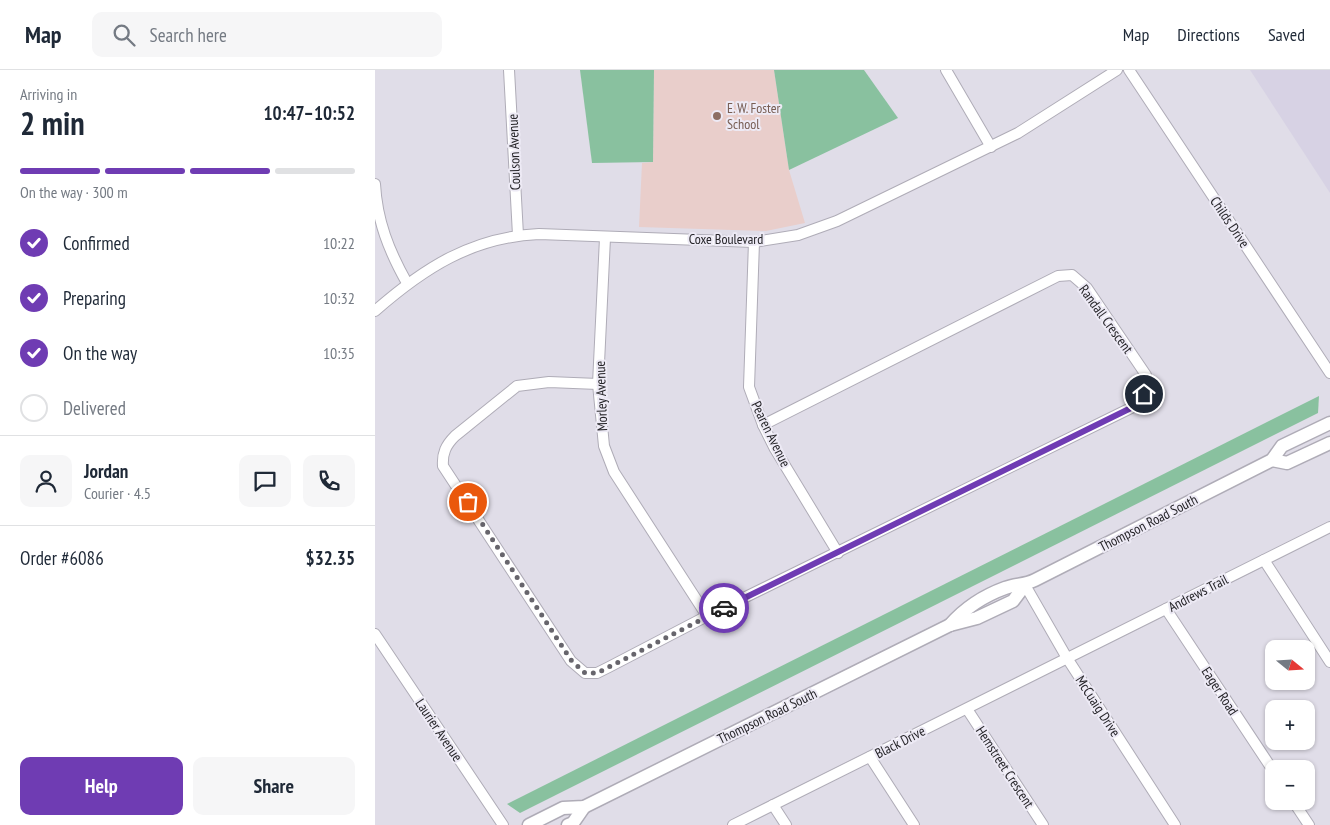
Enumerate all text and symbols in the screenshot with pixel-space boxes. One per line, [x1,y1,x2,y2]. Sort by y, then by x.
search box [92,12,442,57]
text: Map [25,19,62,50]
icon: search [110,21,138,49]
text: Search here [150,23,227,47]
text: Map [1123,23,1149,46]
text: Directions [1177,23,1240,46]
text: Saved [1268,23,1305,46]
text: Arriving in [20,84,77,104]
place label: E. W. Foster School [727,99,780,133]
text: 10:47–10:52 [263,101,355,125]
text: 2 min [20,102,85,144]
marker: E. W. Foster School [711,110,723,122]
street label: Coulson Avenue [504,113,524,190]
text: On the way · 300 m [20,182,128,202]
street label: Childs Drive [1206,193,1254,251]
icon: check [20,229,48,257]
street label: Coxe Boulevard [689,230,763,248]
text: Confirmed [63,231,130,255]
text: 10:22 [323,233,355,253]
street label: Randall Crescent [1075,281,1137,357]
icon: check [20,284,48,312]
text: Preparing [63,286,126,310]
text: 10:32 [323,288,355,308]
icon: check [20,339,48,367]
text: On the way [63,341,137,365]
text: 10:35 [323,343,355,363]
street label: Morley Avenue [591,360,611,432]
pin [1123,373,1165,415]
icon: home [1130,380,1158,408]
text: Delivered [63,396,126,420]
street label: Pearen Avenue [747,398,795,470]
button: person [20,455,72,507]
button: chat [239,455,291,507]
button: phone [303,455,355,507]
text: Jordan [84,459,128,483]
pin [447,481,489,523]
text: Courier · 4.5 [84,483,151,503]
icon: bag [454,488,482,516]
street label: Thompson Road South [1096,490,1200,556]
text: Order #6086 [20,546,104,570]
text: $32.35 [306,546,355,570]
street label: Andrews Trail [1165,570,1232,616]
courier [699,583,749,633]
icon: car [710,594,738,622]
north arrow [1265,640,1315,690]
map controls [1265,640,1315,810]
street label: Eager Road [1198,663,1242,719]
street label: McCuaig Drive [1072,672,1125,740]
street label: Thompson Road South [714,684,820,748]
street label: Laurier Avenue [411,695,467,765]
button: + [1265,700,1315,750]
street label: Black Drive [872,722,928,762]
street label: Hemstreet Crescent [972,723,1038,812]
button: Help [20,757,183,815]
button: Share [193,757,355,815]
button: − [1265,760,1315,810]

